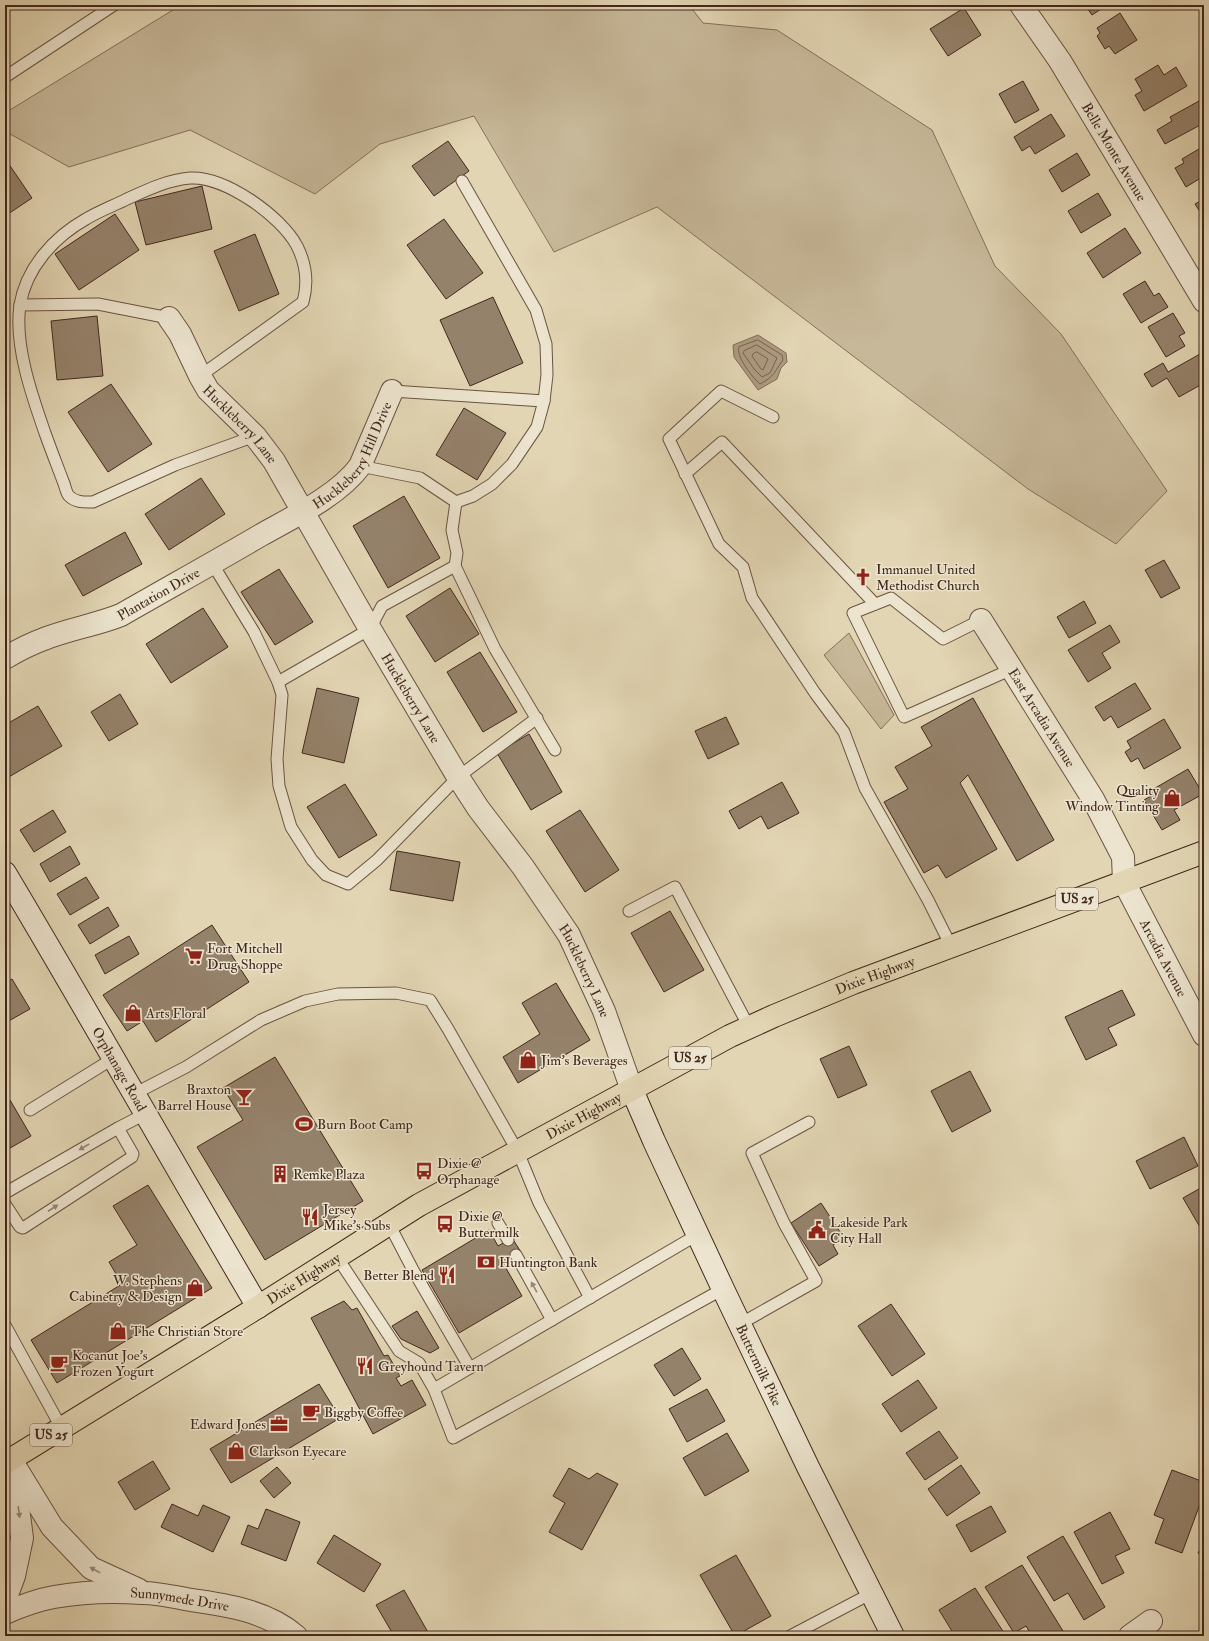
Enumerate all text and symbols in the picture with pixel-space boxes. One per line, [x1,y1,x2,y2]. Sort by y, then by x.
street label: Belle Monte Avenue [1078,99,1151,204]
street label: Huckleberry Lane [199,381,281,467]
street label: Huckleberry Hill Drive [309,399,395,512]
place label: Immanuel United Methodist Church [876,561,980,594]
street label: Plantation Drive [114,564,203,624]
church icon: Immanuel United Methodist Church [853,567,873,587]
street label: Huckleberry Lane [378,650,444,746]
street label: East Arcadia Avenue [1005,665,1079,770]
place label: Quality Window Tinting [1064,782,1160,815]
shop icon: Quality Window Tinting [1162,788,1182,808]
road number: US 25 [1056,888,1098,910]
street label: Arcadia Avenue [1136,915,1191,1000]
street label: Huckleberry Lane [555,920,614,1020]
place label: Fort Mitchell Drug Shoppe [207,940,283,974]
supermarket icon: Fort Mitchell Drug Shoppe [184,946,204,966]
street label: Dixie Highway [833,952,918,998]
shop icon: Arts Floral [123,1003,143,1023]
place label: Arts Floral [145,1005,206,1022]
street label: Orphanage Road [89,1024,151,1114]
road number: US 25 [669,1047,711,1069]
shop icon: Jim’s Beverages [518,1050,538,1070]
place label: Jim’s Beverages [540,1052,628,1069]
place label: Braxton Barrel House [157,1081,231,1114]
bar icon: Braxton Barrel House [234,1087,254,1107]
street label: Dixie Highway [543,1088,625,1143]
sports icon: Burn Boot Camp [294,1114,314,1134]
place label: Burn Boot Camp [317,1116,413,1134]
one-way arrow [78,1144,90,1151]
place label: Dixie @ Orphanage [437,1155,500,1189]
bus stop icon: Dixie @ Orphanage [414,1161,434,1181]
building icon: Remke Plaza [270,1164,290,1184]
place label: Remke Plaza [293,1166,365,1183]
place label: Jersey Mike's Subs [322,1201,390,1234]
one-way arrow [48,1204,58,1212]
restaurant icon: Jersey Mike's Subs [300,1207,320,1227]
place label: Dixie @ Buttermilk [458,1208,520,1241]
bus stop icon: Dixie @ Buttermilk [435,1214,455,1234]
place label: Lakeside Park City Hall [830,1214,908,1248]
public building icon: Lakeside Park City Hall [807,1220,827,1240]
street label: Dixie Highway [264,1248,344,1308]
bank icon: Huntington Bank [476,1252,496,1272]
place label: Huntington Bank [499,1254,598,1271]
restaurant icon: Better Blend [437,1265,457,1285]
place label: Better Blend [363,1267,434,1284]
place label: W. Stephens Cabinetry & Design [69,1272,182,1306]
shop icon: W. Stephens Cabinetry & Design [185,1278,205,1298]
one-way arrow [531,1282,538,1293]
shop icon: The Christian Store [108,1321,128,1341]
street label: Buttermilk Pike [732,1321,786,1409]
place label: The Christian Store [131,1323,243,1340]
place label: Kocanut Joe’s Frozen Yogurt [72,1347,155,1380]
cafe icon: Kocanut Joe’s Frozen Yogurt [49,1353,69,1373]
restaurant icon: Greyhound Tavern [355,1356,375,1376]
place label: Greyhound Tavern [378,1358,484,1376]
cafe icon: Biggby Coffee [301,1402,321,1422]
place label: Biggby Coffee [324,1404,403,1422]
office icon: Edward Jones [269,1414,289,1434]
place label: Edward Jones [190,1416,266,1433]
road number: US 25 [30,1424,72,1446]
shop icon: Clarkson Eyecare [226,1441,246,1461]
place label: Clarkson Eyecare [249,1443,346,1461]
one-way arrow [16,1506,22,1518]
one-way arrow [89,1567,101,1573]
street label: Sunnymede Drive [130,1584,231,1615]

